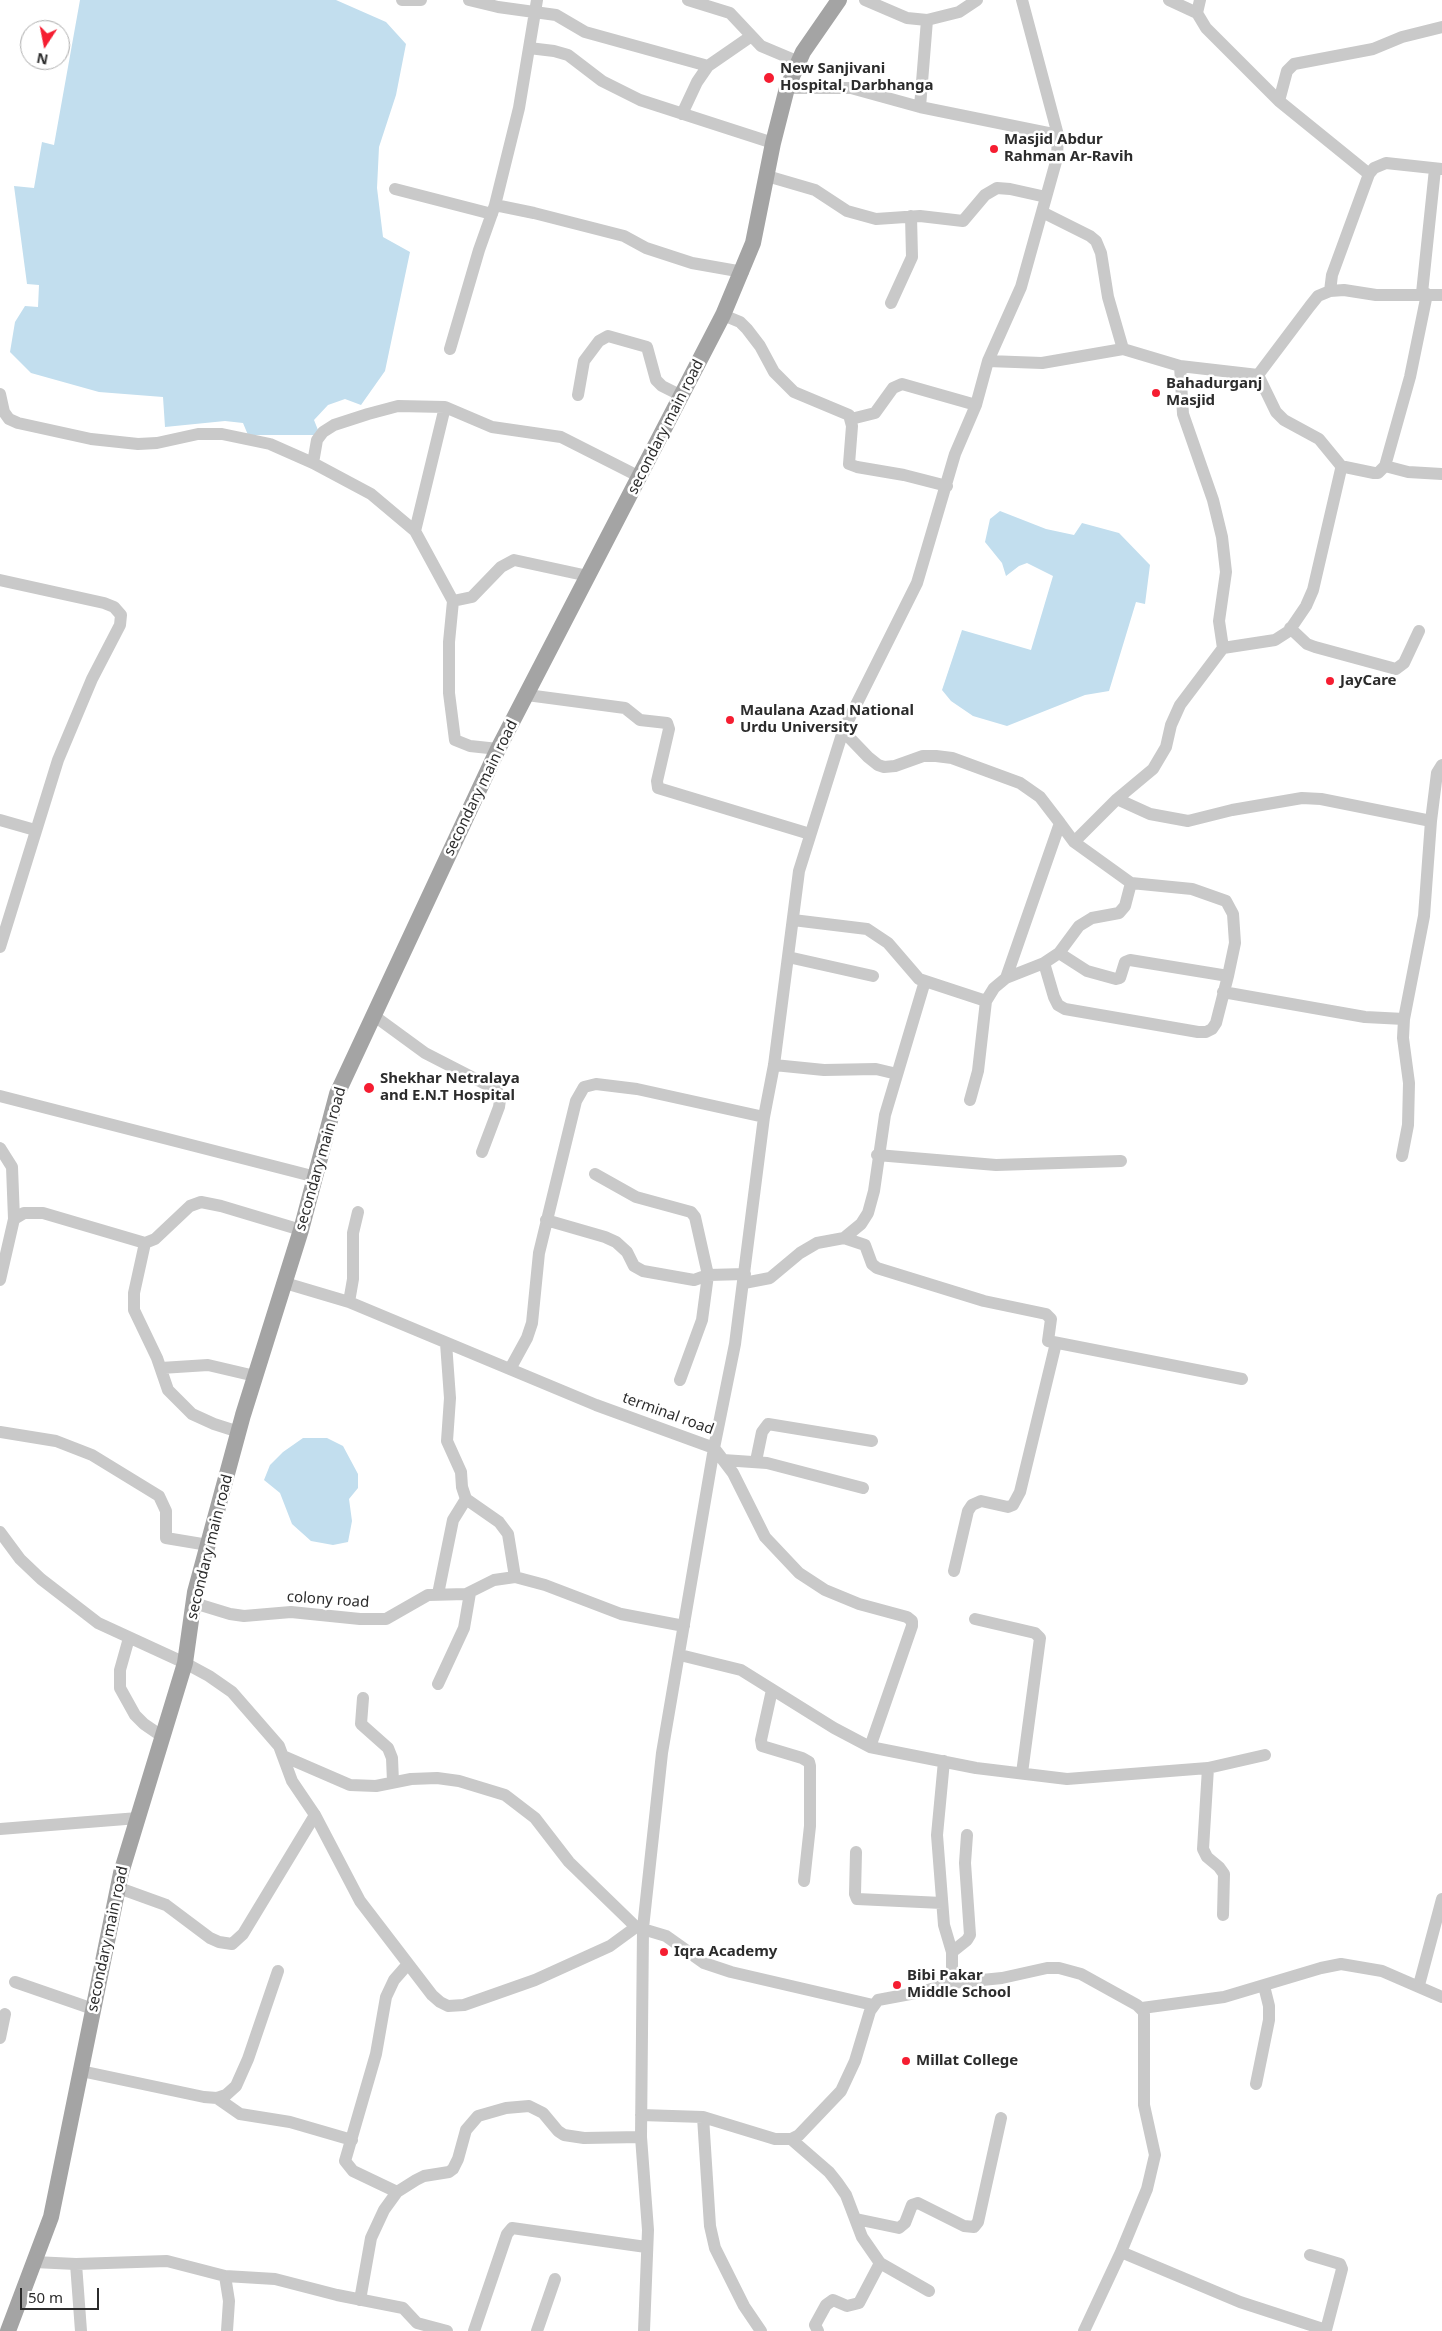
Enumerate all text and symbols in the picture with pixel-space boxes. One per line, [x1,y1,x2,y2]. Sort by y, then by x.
north arrow [20,20,70,70]
text: N [35,49,50,70]
place label: New Sanjivani Hospital, Darbhanga [780,60,934,95]
marker: New Sanjivani Hospital, Darbhanga [762,71,776,85]
place label: Masjid Abdur Rahman Ar-Ravih [1004,131,1133,166]
marker: Masjid Abdur Rahman Ar-Ravih [988,143,1000,155]
street label: secondary main road [624,357,708,497]
place label: Bahadurganj Masjid [1166,375,1262,410]
marker: Bahadurganj Masjid [1150,387,1162,399]
place label: JayCare [1340,672,1396,690]
marker: JayCare [1324,675,1336,687]
place label: Maulana Azad National Urdu University [740,702,914,737]
marker: Maulana Azad National Urdu University [724,714,736,726]
street label: secondary main road [440,717,522,859]
place label: Shekhar Netralaya and E.N.T Hospital [380,1070,520,1105]
marker: Shekhar Netralaya and E.N.T Hospital [362,1081,376,1095]
street label: secondary main road [292,1085,350,1233]
street label: terminal road [620,1389,716,1439]
street label: secondary main road [183,1473,237,1621]
street label: colony road [286,1588,370,1612]
street label: secondary main road [84,1864,132,2014]
place label: Iqra Academy [674,1943,777,1961]
marker: Iqra Academy [658,1946,670,1958]
place label: Bibi Pakar Middle School [907,1967,1011,2002]
marker: Bibi Pakar Middle School [891,1979,903,1991]
place label: Millat College [916,2052,1018,2070]
marker: Millat College [900,2055,912,2067]
scale bar [22,2278,101,2310]
text: 50 m [28,2287,63,2307]

